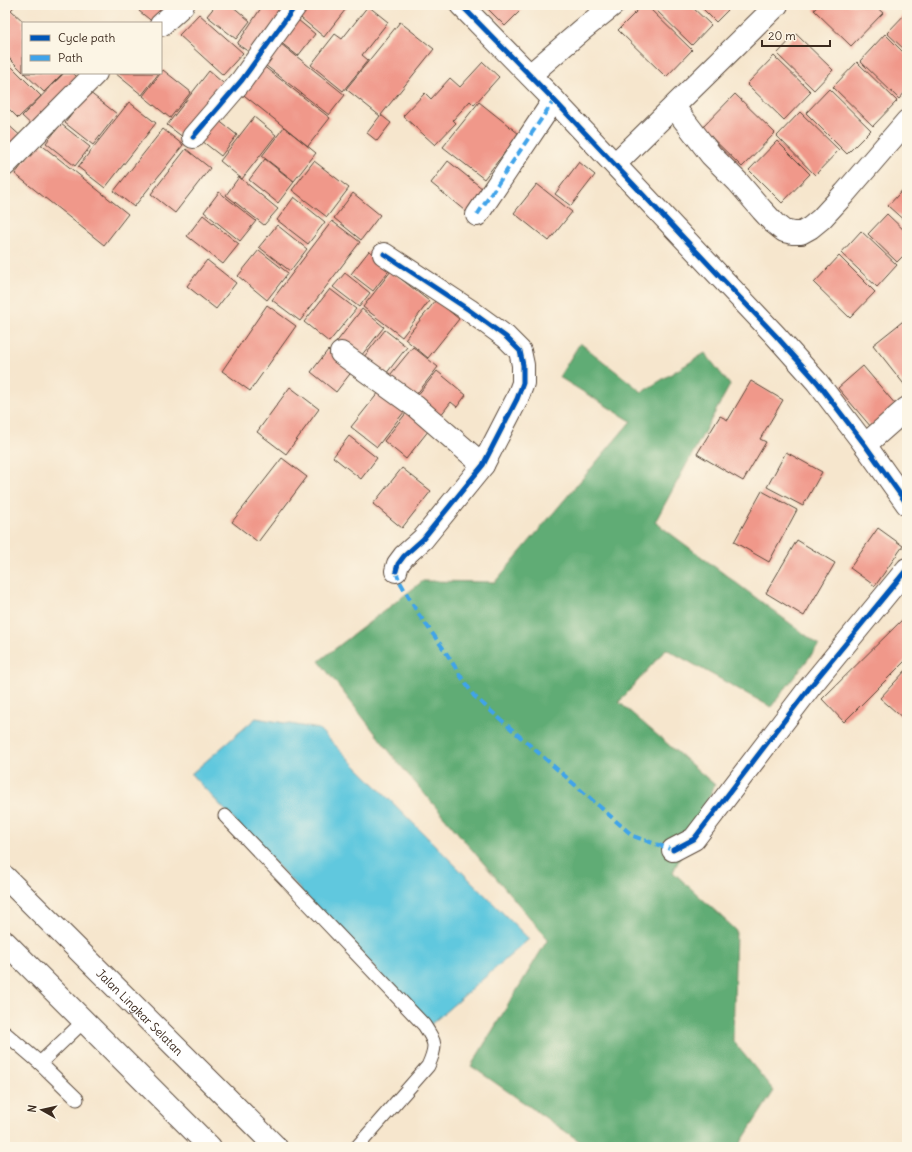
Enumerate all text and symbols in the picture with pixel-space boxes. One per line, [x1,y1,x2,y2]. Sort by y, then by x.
legend [22,22,162,74]
scale bar [762,22,830,48]
text: 20 m [768,28,796,43]
text: Cycle path [58,30,115,45]
text: Path [58,50,83,65]
street label: Jalan Lingkar Selatan [94,965,187,1058]
north arrow [22,1090,62,1130]
text: N [25,1104,40,1113]

